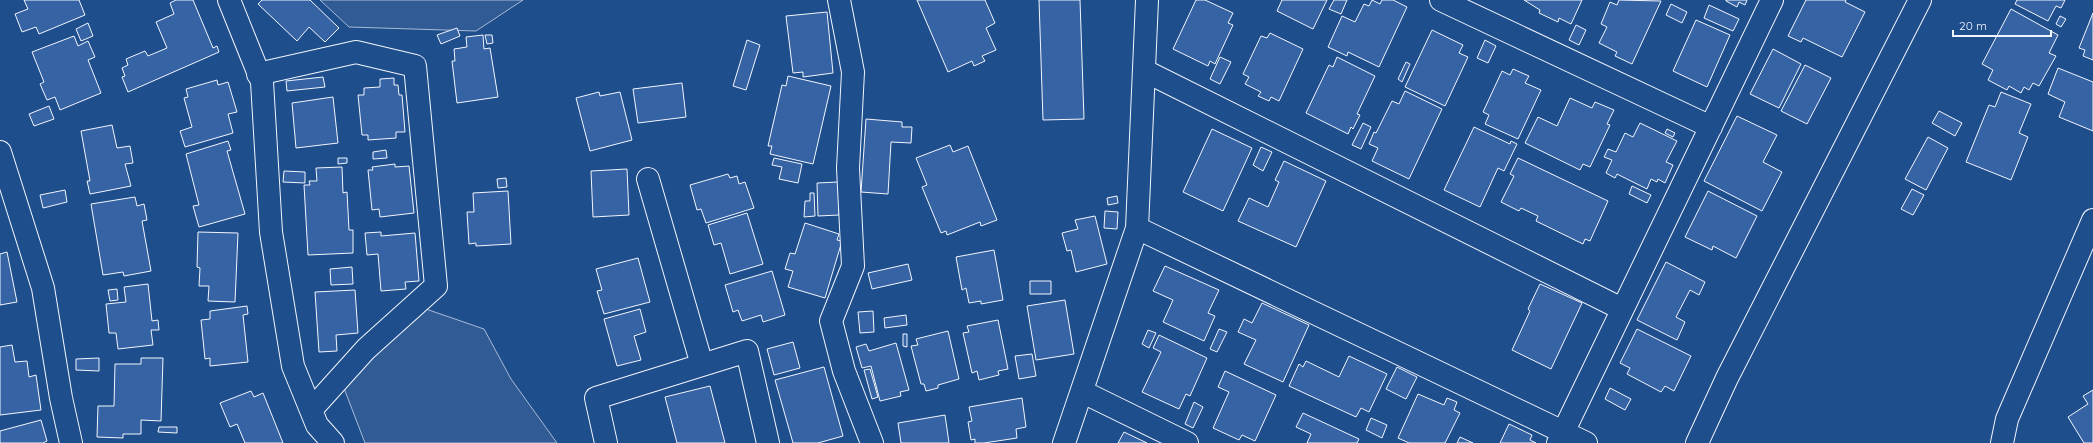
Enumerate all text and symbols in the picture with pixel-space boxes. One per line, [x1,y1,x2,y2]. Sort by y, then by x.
scale bar [1953,12,2051,38]
text: 20 m [1959,18,1987,33]

